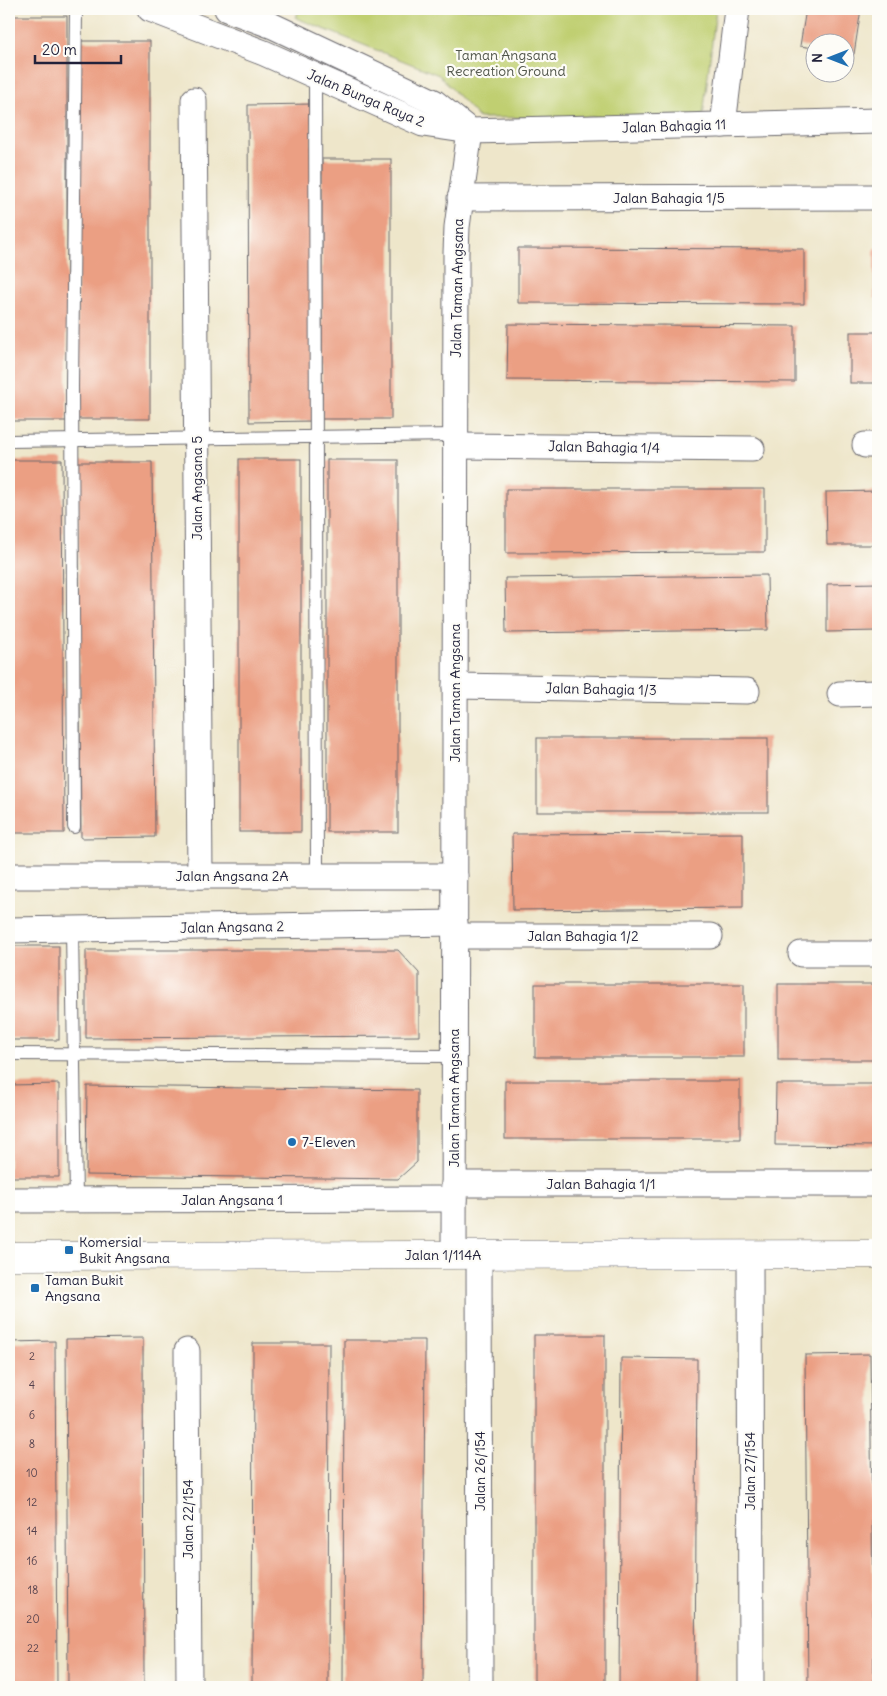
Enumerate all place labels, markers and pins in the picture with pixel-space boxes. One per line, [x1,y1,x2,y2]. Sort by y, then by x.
place label: 7-Eleven [302,1133,356,1151]
marker: 7-Eleven [286,1136,298,1148]
place label: Komersial Bukit Angsana [79,1233,170,1267]
marker: Komersial Bukit Angsana [63,1244,75,1256]
place label: Taman Bukit Angsana [45,1271,124,1305]
marker: Taman Bukit Angsana [29,1282,41,1294]

